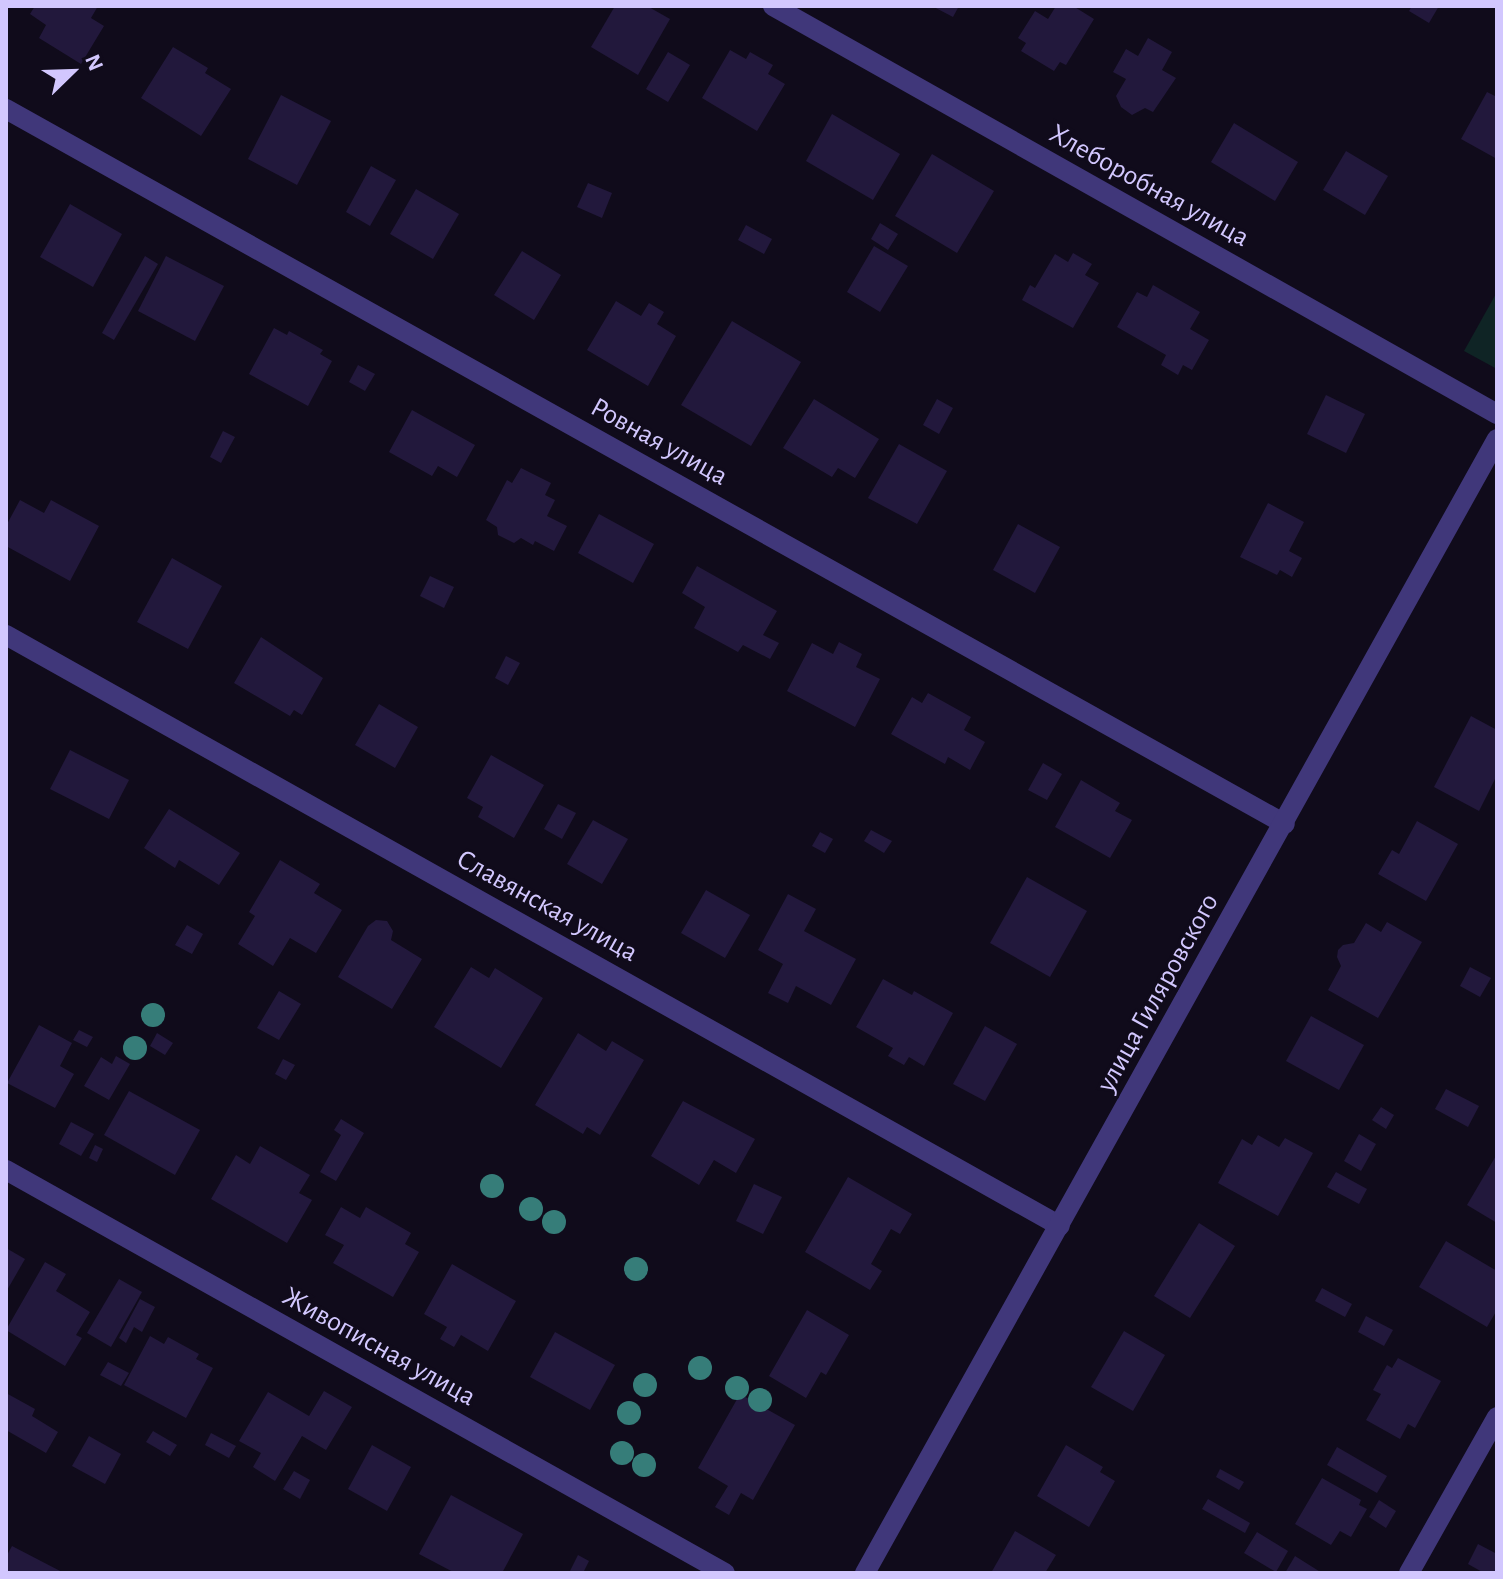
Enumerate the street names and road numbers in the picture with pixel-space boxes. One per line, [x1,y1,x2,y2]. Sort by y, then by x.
street label: Хлеборобная улица [1043,117,1255,255]
street label: Ровная улица [585,391,733,493]
street label: Славянская улица [451,842,643,970]
street label: улица Гиляровского [1090,888,1226,1098]
street label: Живописная улица [277,1280,481,1414]

